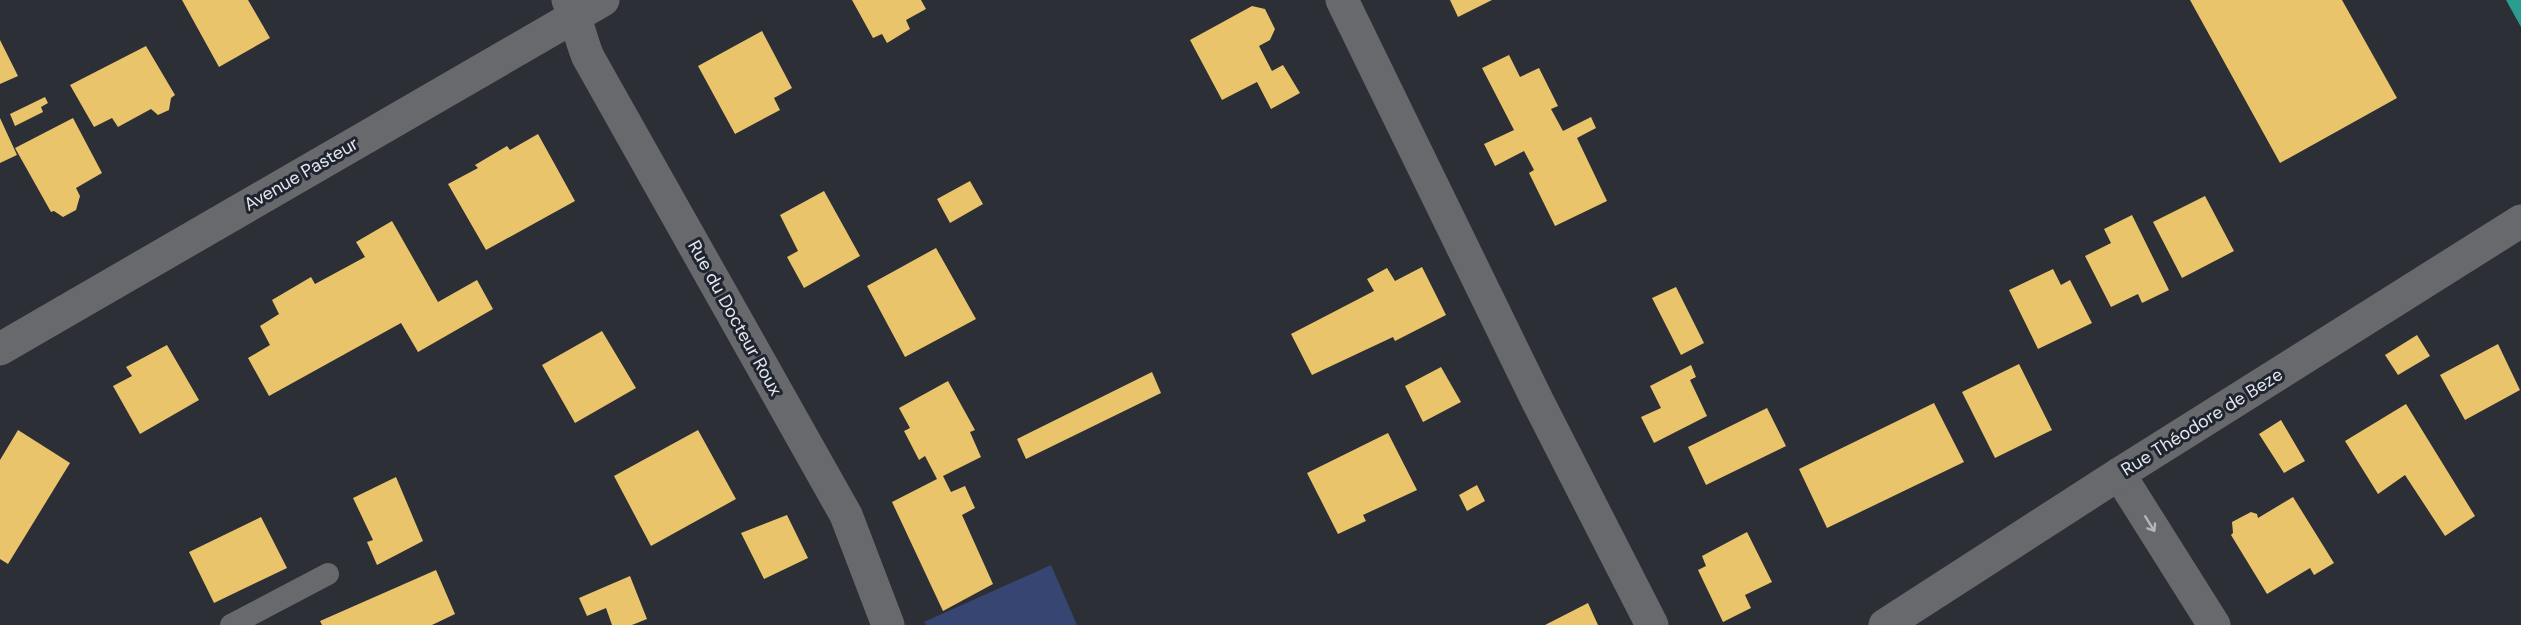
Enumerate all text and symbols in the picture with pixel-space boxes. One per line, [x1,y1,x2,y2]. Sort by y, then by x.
street label: Avenue Pasteur [239,131,363,216]
street label: Rue du Docteur Roux [682,236,788,400]
street label: Rue Théodore de Beze [2117,362,2287,482]
one-way arrow [2144,515,2157,532]

